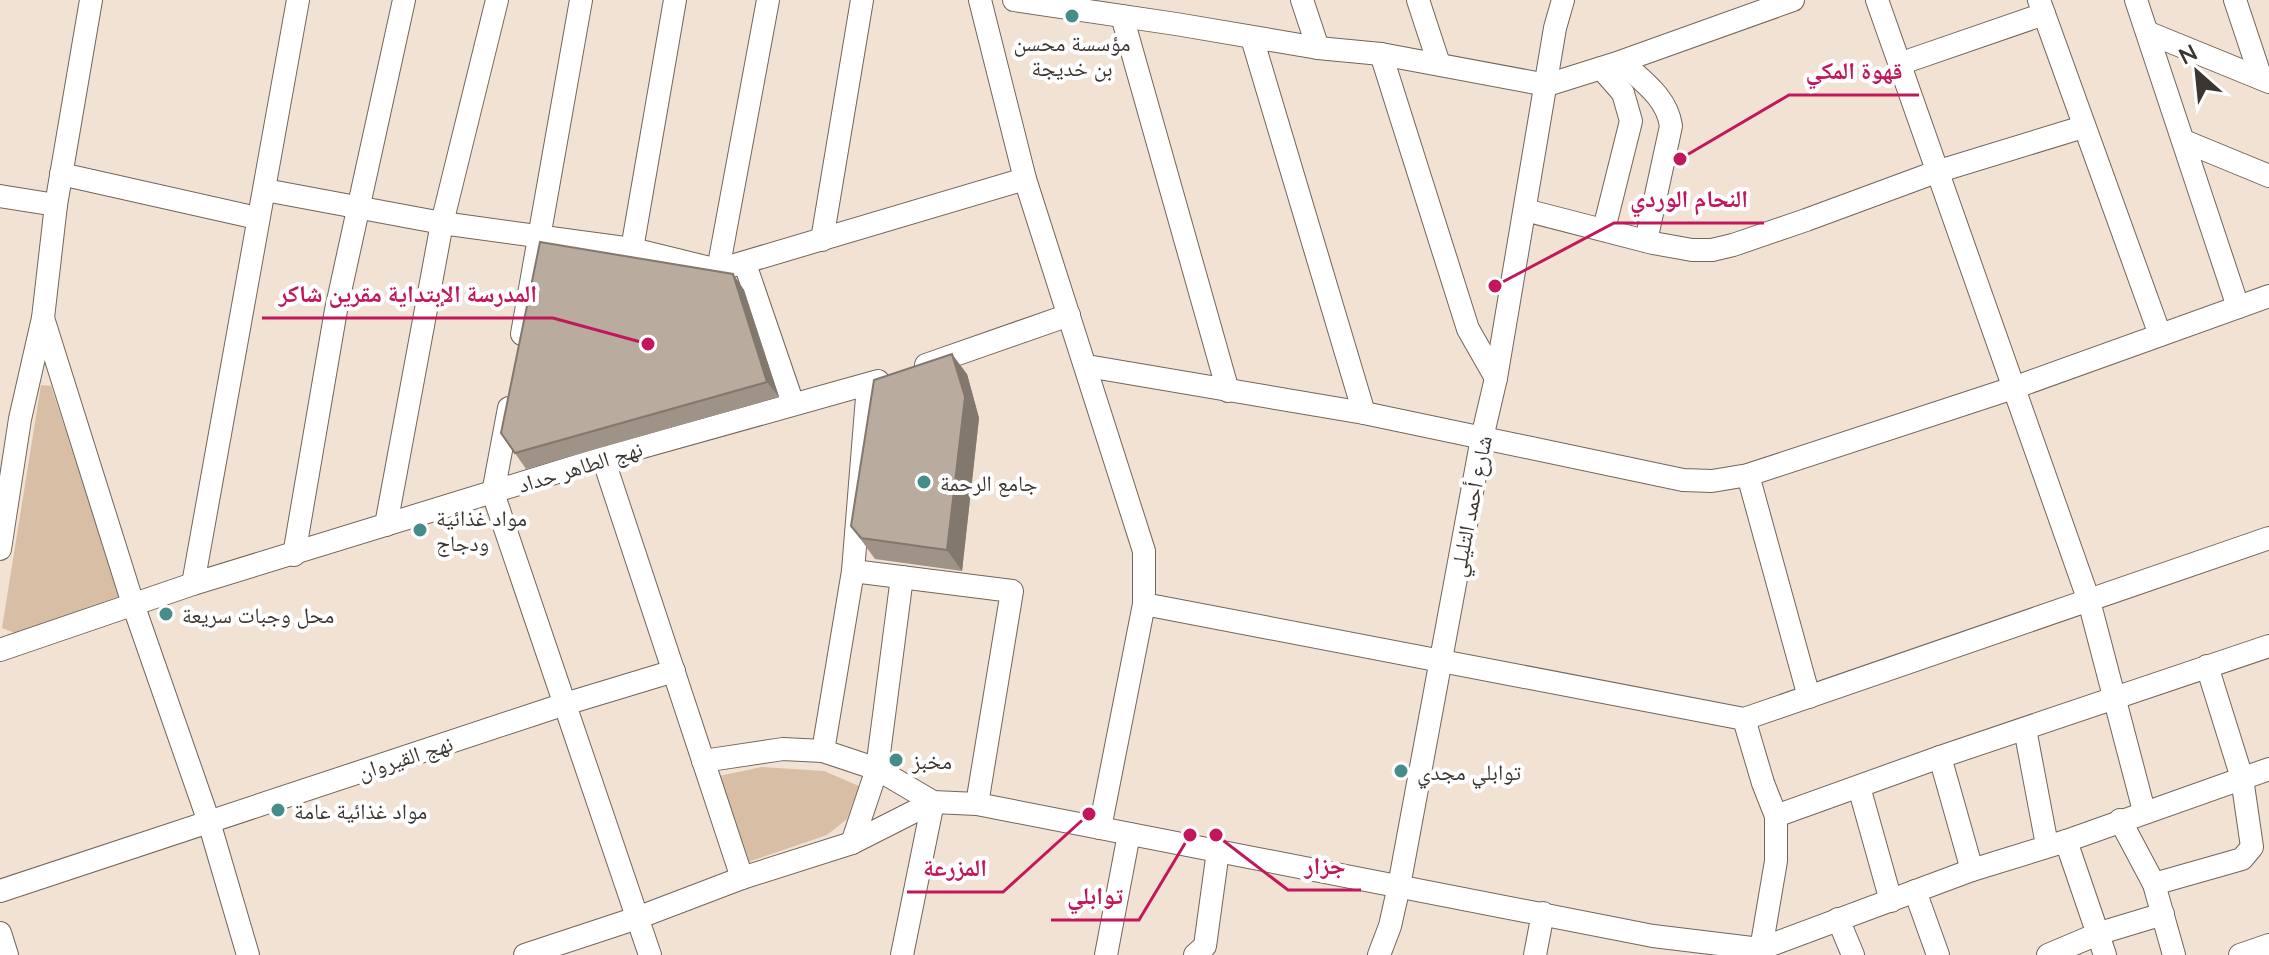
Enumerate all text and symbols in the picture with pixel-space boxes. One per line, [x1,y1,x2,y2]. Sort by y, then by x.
marker: مؤسسة محسن بن خديجة [1063,7,1081,25]
place label: مؤسسة محسن بن خديجة [1013,29,1131,82]
north arrow [2157,32,2237,112]
text: N [2174,38,2201,70]
callout: قهوة المكي [1789,47,1919,95]
text: قهوة المكي [1805,55,1903,90]
callout: النحام الوردي [1614,175,1764,223]
text: النحام الوردي [1630,183,1748,218]
callout: المدرسة الإبتداية مقرين شاكر [262,270,553,318]
text: المدرسة الإبتداية مقرين شاكر [278,278,537,308]
street label: شارع أحمد التليلي [1443,433,1501,580]
street label: نهج الطاهر حداد [515,434,646,499]
place label: جامع الرحمة [940,469,1038,497]
marker: جامع الرحمة [915,473,933,491]
place label: مواد غذائية ودجاج [436,504,527,557]
marker: مواد غذائية ودجاج [411,521,429,539]
place label: محل وجبات سريعة [182,601,334,629]
marker: محل وجبات سريعة [157,605,175,623]
street label: نهج القيروان [354,729,456,786]
place label: مخبز [911,747,952,774]
marker: مخبز [887,751,905,769]
place label: توابلي مجدي [1417,758,1522,789]
marker: توابلي مجدي [1392,762,1410,780]
place label: مواد غذائية عامة [294,797,427,824]
marker: مواد غذائية عامة [269,801,287,819]
callout: جزار [1288,842,1361,890]
callout: المزرعة [907,844,1003,892]
text: جزار [1304,850,1345,879]
text: المزرعة [923,852,987,881]
callout: توابلي [1051,872,1139,920]
text: توابلي [1067,880,1123,915]

